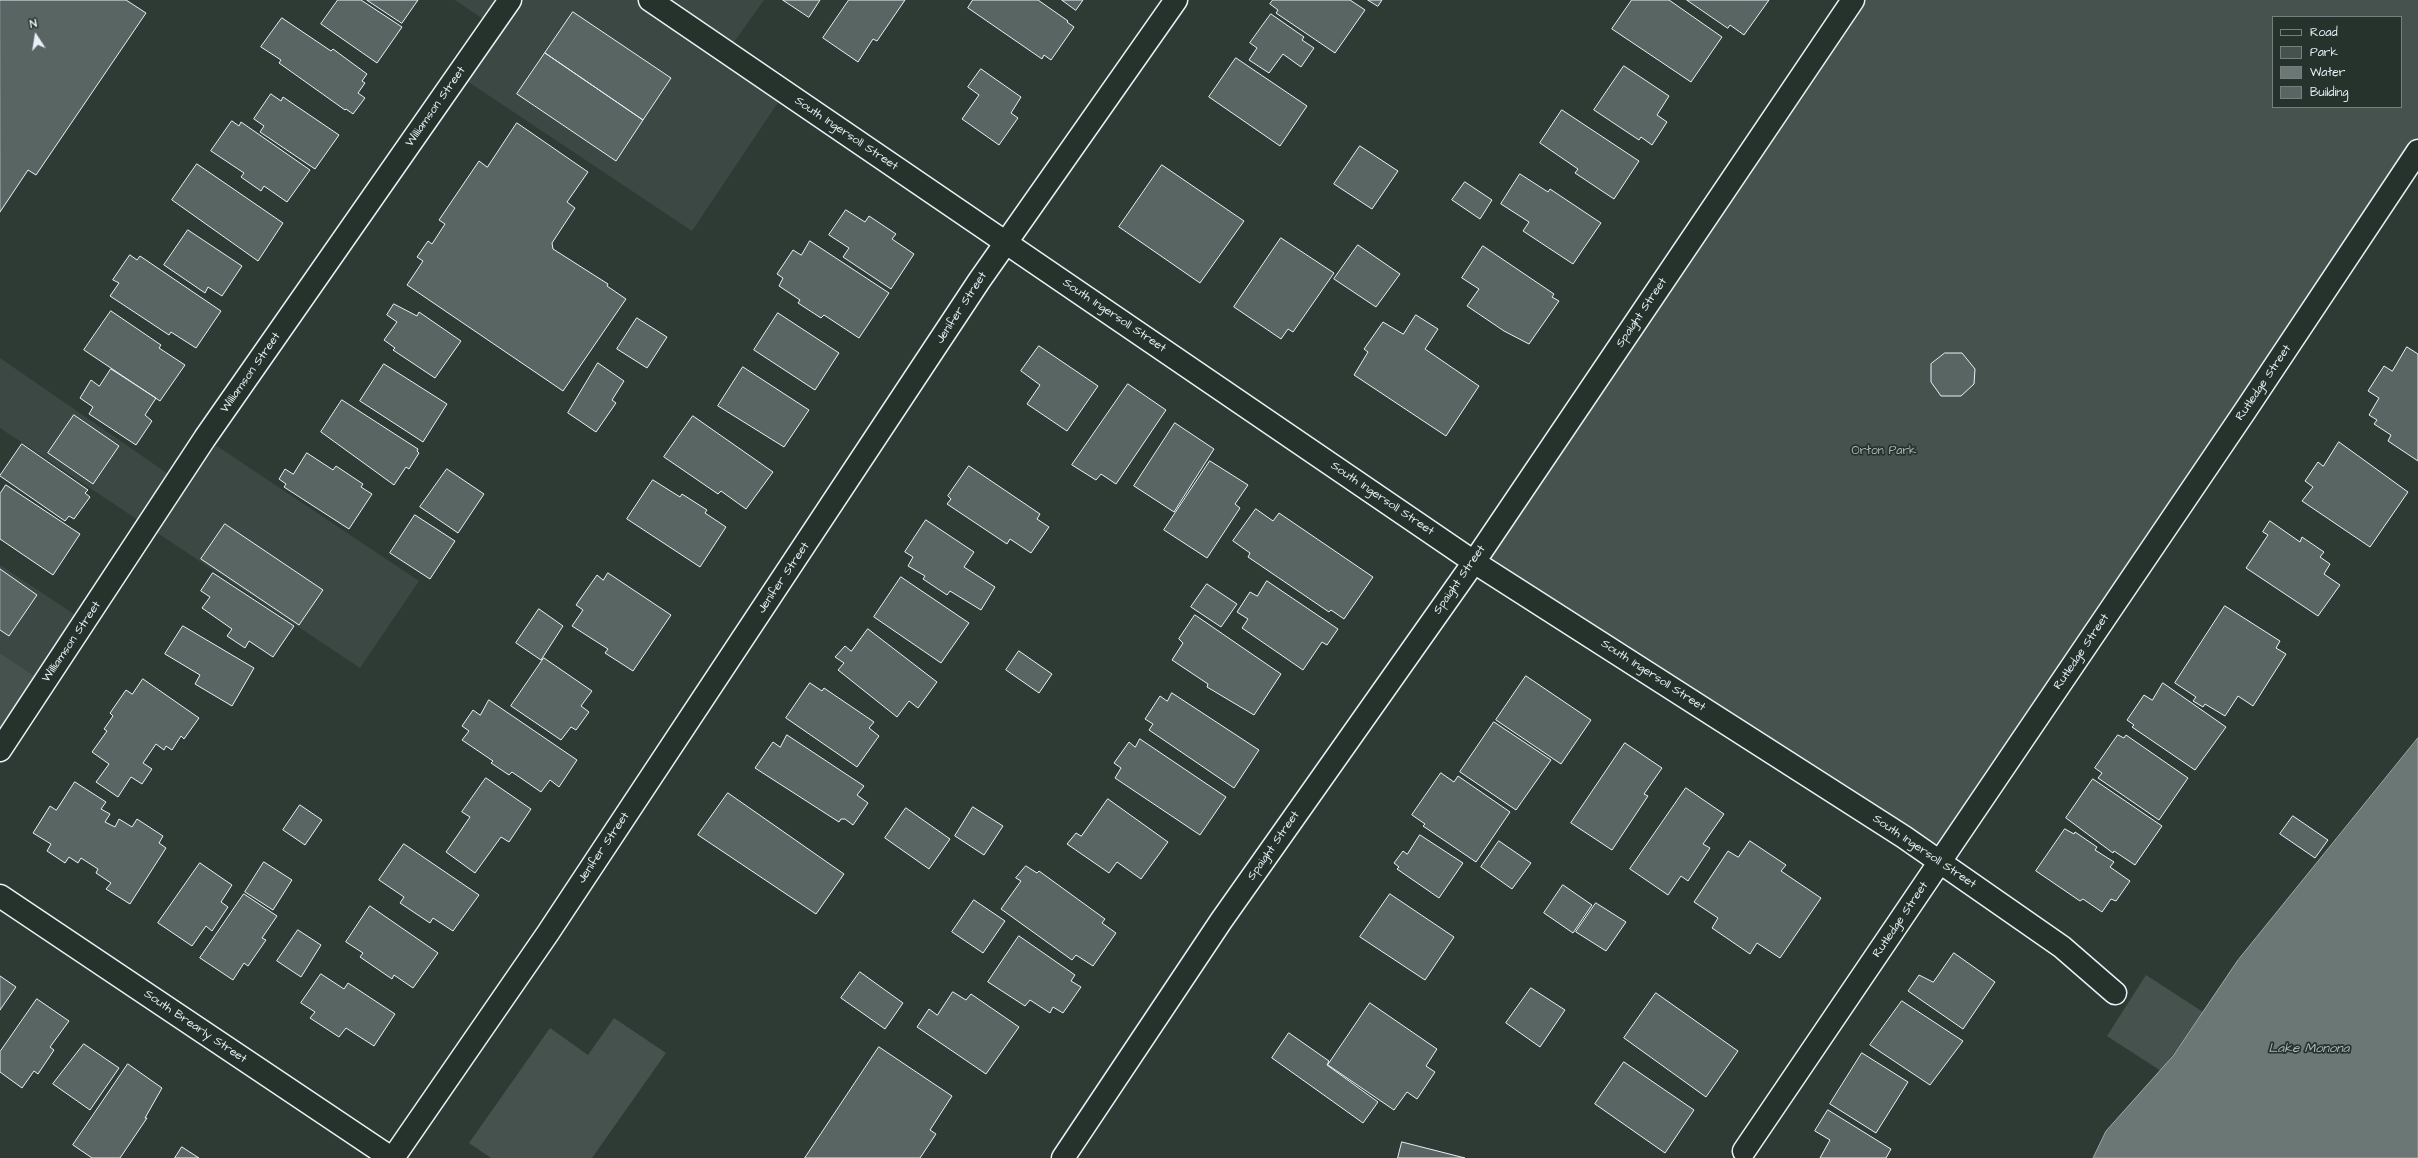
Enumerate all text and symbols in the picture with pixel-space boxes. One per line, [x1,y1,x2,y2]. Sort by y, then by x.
north arrow [16,16,56,56]
text: N [28,16,38,32]
legend [2272,16,2402,108]
text: Road [2310,24,2338,41]
text: Park [2310,44,2338,61]
street label: Williamson Street [403,64,469,150]
text: Water [2310,64,2345,81]
text: Building [2310,84,2348,101]
street label: South Ingersoll Street [792,94,900,174]
street label: Jenifer Street [933,269,991,347]
street label: Spaight Street [1613,275,1671,351]
street label: South Ingersoll Street [1060,276,1168,356]
street label: Williamson Street [218,330,284,416]
street label: Rutledge Street [2233,342,2295,424]
park label: Orton Park [1852,444,1916,458]
street label: South Ingersoll Street [1328,459,1436,539]
street label: Jenifer Street [755,540,813,616]
street label: Spaight Street [1431,543,1489,617]
street label: Williamson Street [40,599,104,685]
street label: Rutledge Street [2051,611,2113,693]
street label: South Ingersoll Street [1598,637,1708,715]
street label: Spaight Street [1245,809,1303,883]
street label: Jenifer Street [575,810,633,886]
street label: South Ingersoll Street [1870,812,1978,892]
street label: Rutledge Street [1870,879,1932,961]
street label: South Brearly Street [141,987,249,1067]
water label: Lake Monona [2269,1041,2349,1057]

